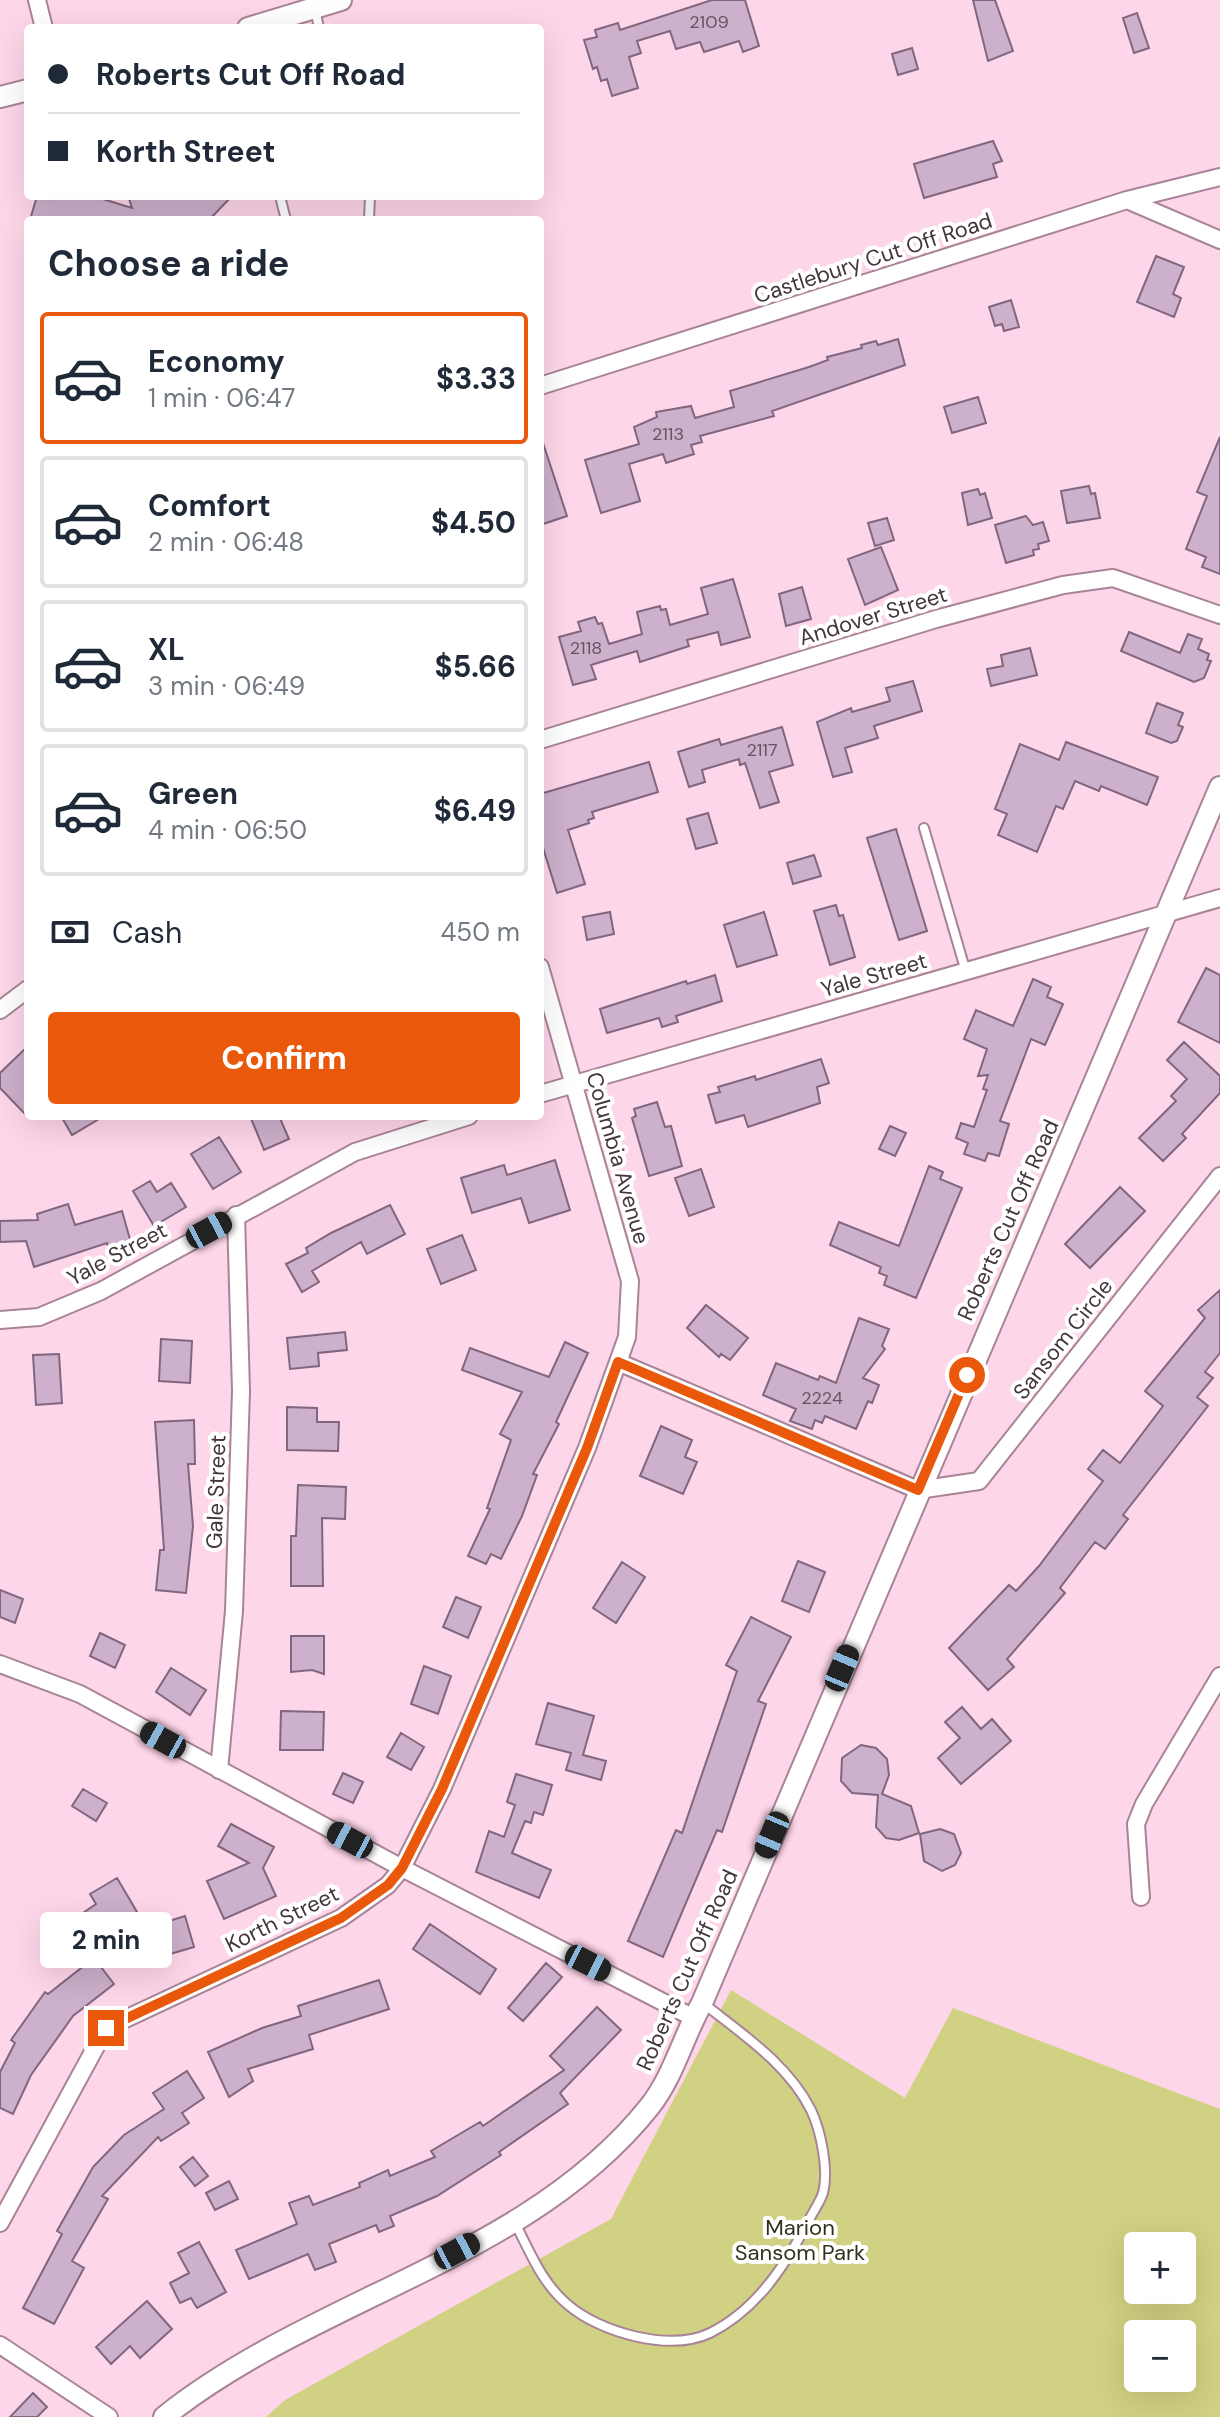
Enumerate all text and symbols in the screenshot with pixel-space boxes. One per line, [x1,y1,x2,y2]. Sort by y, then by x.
house number: 2109 [689,10,729,34]
text: Roberts Cut Off Road [96,55,405,94]
text: Korth Street [96,132,276,171]
street label: Castlebury Cut Off Road [750,206,996,310]
text: Choose a ride [48,240,289,287]
icon: car [52,342,124,414]
text: Economy [148,342,285,381]
text: $3.33 [436,359,516,398]
text: 1 min · 06:47 [148,381,295,415]
house number: 2113 [652,422,684,446]
icon: car [52,486,124,558]
text: Comfort [148,486,271,525]
text: $4.50 [431,503,516,542]
text: 2 min · 06:48 [148,525,304,559]
street label: Andover Street [795,580,951,652]
icon: car [52,630,124,702]
text: XL [148,630,185,669]
house number: 2118 [570,636,602,660]
text: $5.66 [435,647,516,686]
text: 3 min · 06:49 [148,669,305,703]
house number: 2117 [746,738,778,762]
icon: car [52,774,124,846]
text: Green [148,774,238,813]
text: $6.49 [434,791,516,830]
text: 4 min · 06:50 [148,813,307,847]
icon: cash [48,910,92,954]
text: Cash [112,913,182,952]
text: 450 m [440,915,520,949]
street label: Yale Street [818,946,930,1004]
button: Confirm [48,1012,520,1104]
street label: Columbia Avenue [580,1069,656,1247]
street label: Roberts Cut Off Road [951,1115,1065,1325]
car [182,1208,236,1252]
street label: Yale Street [62,1216,172,1292]
street label: Sansom Circle [1007,1273,1119,1405]
route start [949,1357,985,1393]
house number: 2224 [801,1386,843,1410]
street label: Gale Street [200,1434,232,1550]
car [822,1641,862,1695]
car [136,1718,190,1762]
car [752,1808,792,1862]
car [323,1818,377,1862]
street label: Roberts Cut Off Road [630,1865,744,2075]
street label: Korth Street [220,1879,344,1959]
callout: 2 min [40,1912,172,1968]
text: 2 min [72,1923,140,1957]
car [561,1941,615,1985]
route end [88,2010,124,2046]
park label: Marion Sansom Park [735,2213,865,2267]
car [430,2229,484,2273]
map controls [1124,2232,1196,2392]
button: + [1124,2232,1196,2304]
button: − [1124,2320,1196,2392]

